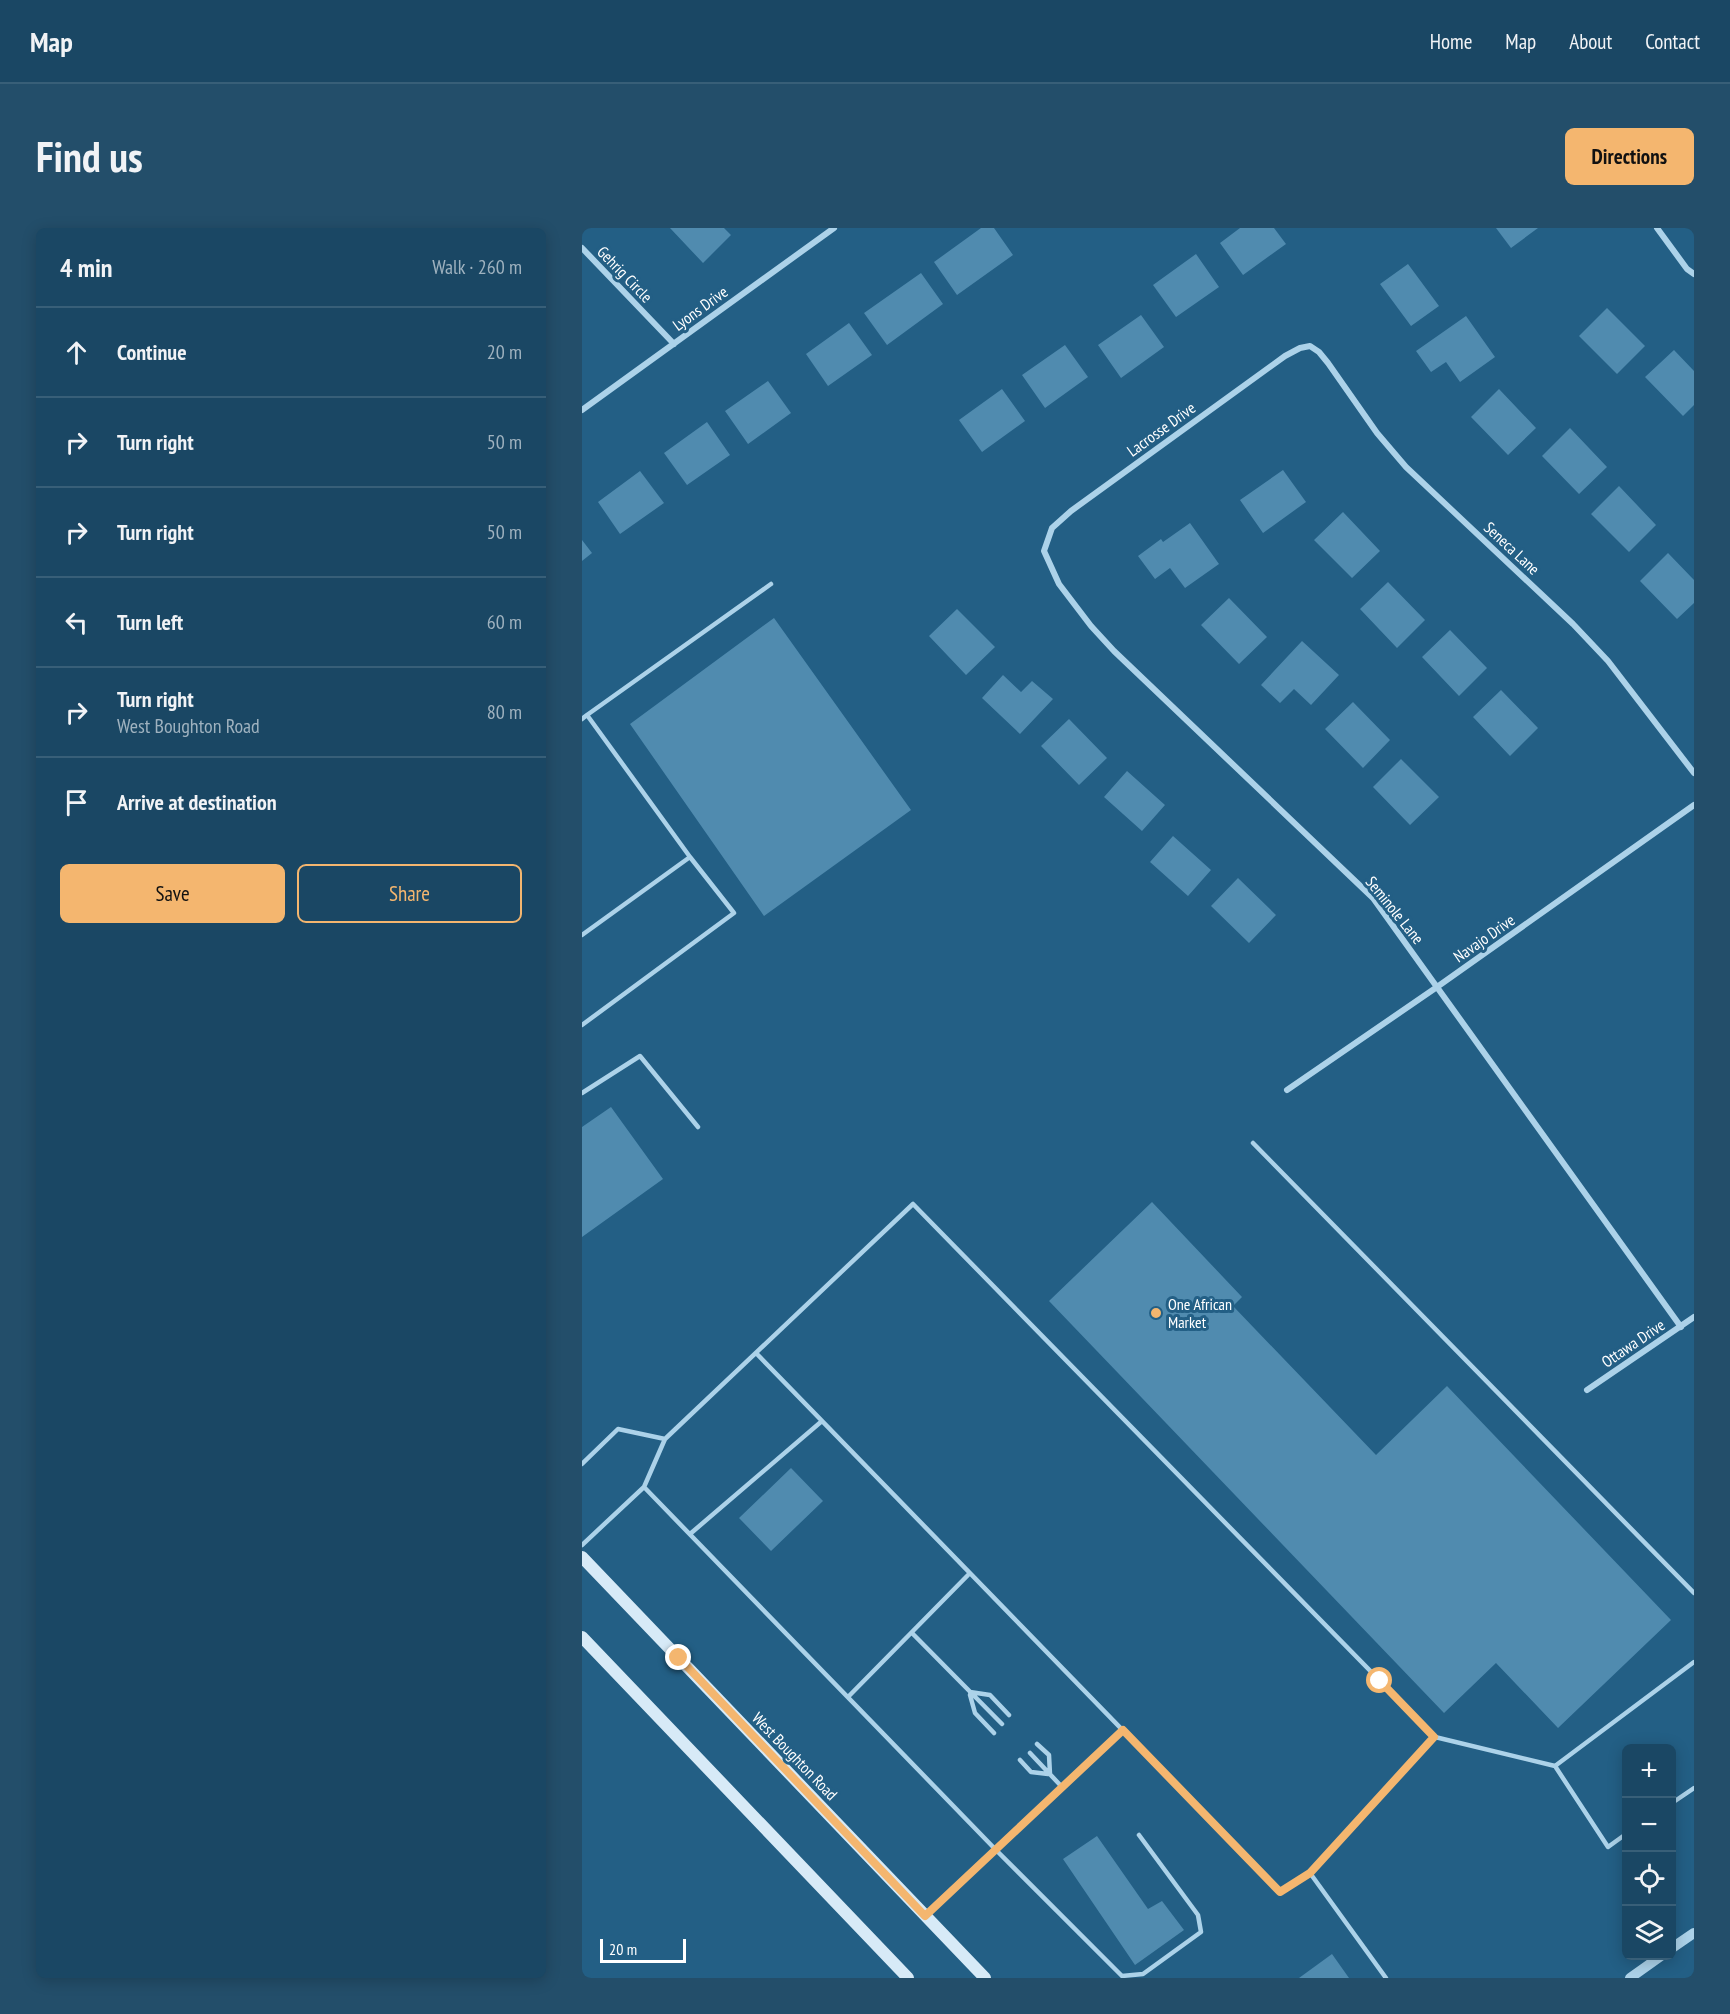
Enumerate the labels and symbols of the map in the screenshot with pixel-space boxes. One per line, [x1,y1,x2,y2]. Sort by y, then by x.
street label: Gehrig Circle [593,242,657,306]
street label: Lyons Drive [669,281,731,335]
street label: Lacrosse Drive [1123,397,1199,461]
street label: Seneca Lane [1480,517,1544,579]
street label: Seminole Lane [1362,872,1428,948]
street label: Navajo Drive [1449,910,1519,966]
place label: One African Market [1168,1294,1232,1332]
marker: One African Market [1149,1306,1163,1320]
street label: Ottawa Drive [1597,1314,1669,1372]
route end [665,1644,691,1670]
route start [1366,1667,1392,1693]
street label: West Boughton Road [748,1708,842,1804]
scale bar [600,1936,686,1964]

